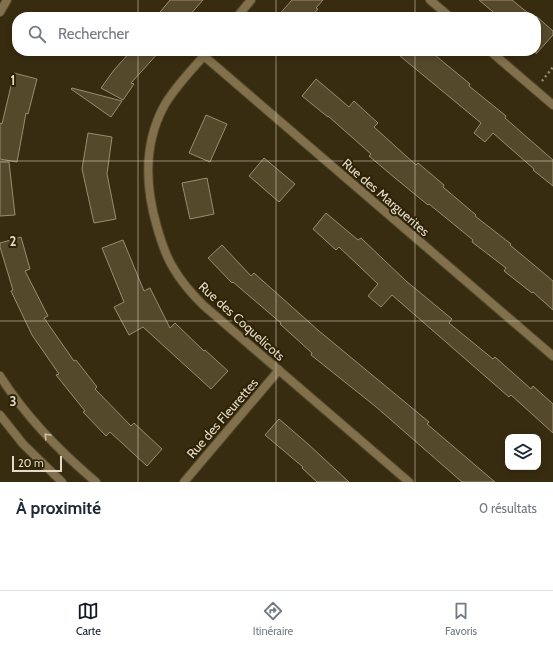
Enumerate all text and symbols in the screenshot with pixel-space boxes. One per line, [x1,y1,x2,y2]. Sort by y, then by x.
search box [12,12,541,56]
icon: search [26,23,48,45]
text: Rechercher [58,25,129,43]
text: 1 [11,72,15,88]
street label: Rue des Marguerites [339,155,433,240]
text: 2 [10,233,17,249]
street label: Rue des Coquelicots [196,278,289,364]
street label: Rue des Fleurettes [183,374,262,461]
text: 3 [9,393,17,409]
one-way arrow [45,434,52,441]
map controls [505,434,541,470]
button: layers [505,434,541,470]
scale bar [12,454,62,473]
text: 20 m [18,456,44,470]
text: À proximité [16,498,101,518]
text: 0 résultats [479,500,537,516]
tab: Carte [76,600,101,638]
tab: Itinéraire [253,600,293,638]
tab: Favoris [445,600,477,638]

